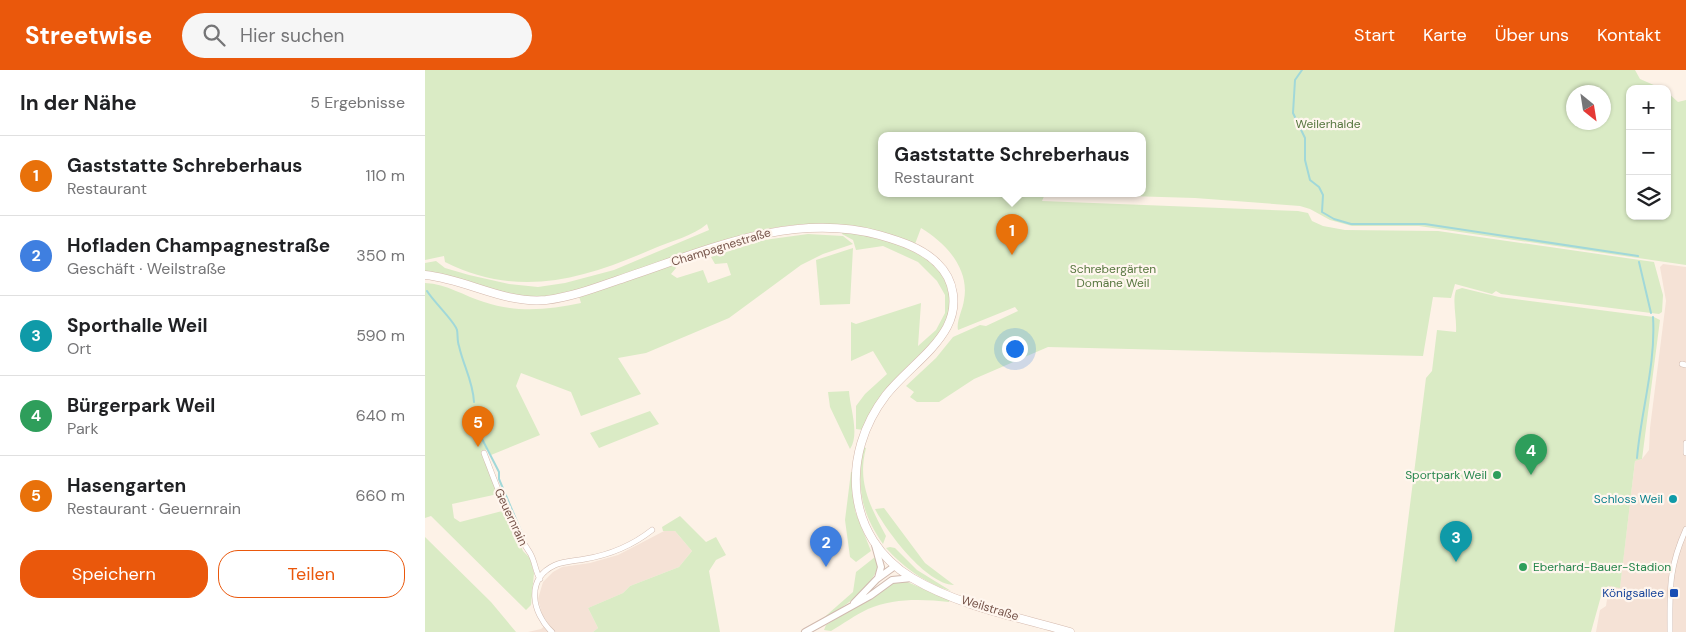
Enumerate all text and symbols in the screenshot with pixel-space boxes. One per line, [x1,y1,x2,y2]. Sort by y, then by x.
search box [182,13,532,58]
text: Streetwise [25,20,152,51]
icon: search [200,21,228,49]
text: Hier suchen [240,23,344,48]
text: Start [1354,23,1395,47]
text: Karte [1423,23,1467,47]
text: Über uns [1495,23,1569,47]
text: Kontakt [1597,23,1661,47]
north arrow [1566,85,1611,130]
map controls [1626,85,1671,220]
button: + [1626,85,1671,130]
text: In der Nähe [20,89,137,117]
text: 5 Ergebnisse [310,92,405,113]
park label: Weilerhalde [1295,116,1361,132]
button: − [1626,130,1671,175]
popup [878,132,1146,197]
text: Gaststatte Schreberhaus [894,142,1130,167]
text: Gaststatte Schreberhaus [67,153,302,178]
text: 1 [33,165,39,186]
text: 110 m [366,165,405,186]
text: Restaurant [894,167,974,188]
button: layers [1626,175,1671,220]
text: Restaurant [67,178,147,199]
pin: 1 [996,214,1028,255]
street label: Champagnestraße [669,224,773,270]
text: Hofladen Champagnestraße [67,233,330,258]
text: 2 [31,245,41,266]
text: 350 m [356,245,405,266]
text: Geschäft · Weilstraße [67,258,226,279]
park label: Schrebergärten Domäne Weil [1070,261,1156,291]
text: Sporthalle Weil [67,313,207,338]
text: 3 [31,325,41,346]
text: 590 m [356,325,405,346]
your location [1002,336,1028,362]
text: Ort [67,338,92,359]
text: Bürgerpark Weil [67,393,215,418]
text: 4 [31,405,41,426]
text: 640 m [356,405,405,426]
pin: 5 [462,406,494,447]
text: Park [67,418,99,439]
pin: 4 [1515,434,1547,475]
place label: Sportpark Weil [1405,467,1487,483]
marker: Sportpark Weil [1491,469,1503,481]
text: Hasengarten [67,473,186,498]
text: 5 [31,485,41,506]
text: 660 m [355,485,405,506]
street label: Geuernrain [491,486,531,548]
place label: Schloss Weil [1594,491,1663,507]
marker: Schloss Weil [1667,493,1679,505]
text: Restaurant · Geuernrain [67,498,241,519]
pin: 3 [1440,521,1472,562]
pin: 2 [810,526,842,567]
button: Speichern [20,550,208,598]
button: Teilen [218,550,405,598]
place label: Eberhard-Bauer-Stadion [1533,559,1671,575]
marker: Eberhard-Bauer-Stadion [1517,561,1529,573]
place label: Königsallee [1602,585,1664,601]
marker: Königsallee [1668,587,1680,599]
street label: Weilstraße [959,592,1021,624]

